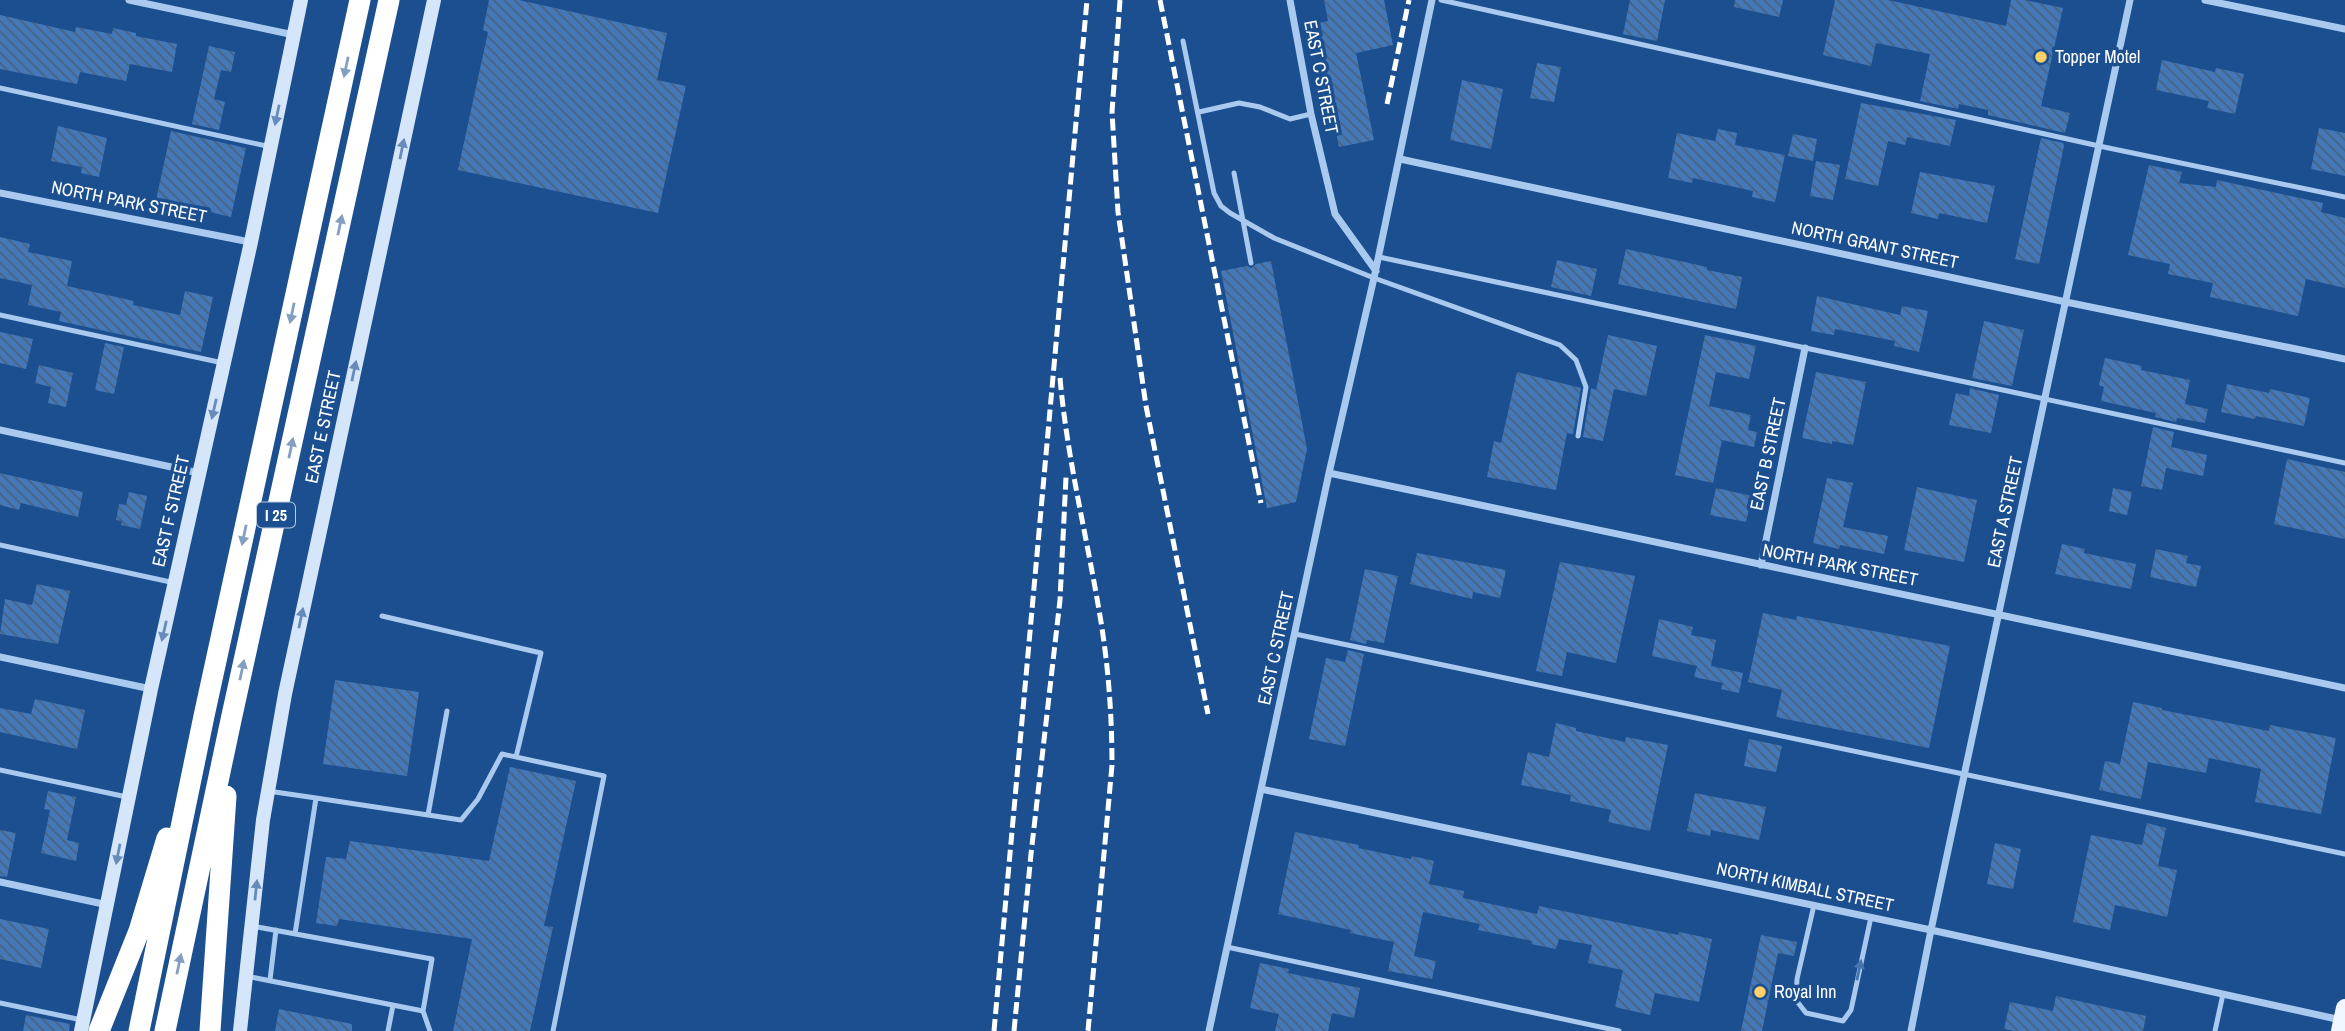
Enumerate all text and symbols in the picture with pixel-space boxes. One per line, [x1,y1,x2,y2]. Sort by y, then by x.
street label: EAST C STREET [1298,18,1345,136]
place label: Topper Motel [2055,44,2140,69]
marker: Topper Motel [2033,49,2049,65]
one-way arrow [340,56,351,78]
one-way arrow [272,104,283,126]
one-way arrow [396,138,407,160]
street label: NORTH PARK STREET [49,174,209,229]
one-way arrow [334,214,345,236]
street label: NORTH GRANT STREET [1789,215,1961,274]
one-way arrow [286,302,297,324]
one-way arrow [349,360,360,382]
street label: EAST E STREET [298,368,347,486]
street label: EAST B STREET [1743,395,1792,513]
one-way arrow [208,398,219,420]
one-way arrow [285,437,296,459]
street label: EAST F STREET [146,453,195,569]
street label: EAST A STREET [1981,454,2028,570]
road number: I 25 [257,502,295,528]
one-way arrow [238,524,249,546]
street label: NORTH PARK STREET [1760,537,1920,592]
street label: EAST C STREET [1251,589,1300,707]
one-way arrow [296,607,307,629]
one-way arrow [158,620,169,642]
one-way arrow [237,659,248,681]
one-way arrow [113,843,124,865]
street label: NORTH KIMBALL STREET [1714,856,1896,917]
one-way arrow [250,879,261,901]
one-way arrow [174,953,185,975]
one-way arrow [1854,959,1865,981]
place label: Royal Inn [1774,979,1836,1004]
marker: Royal Inn [1752,984,1768,1000]

